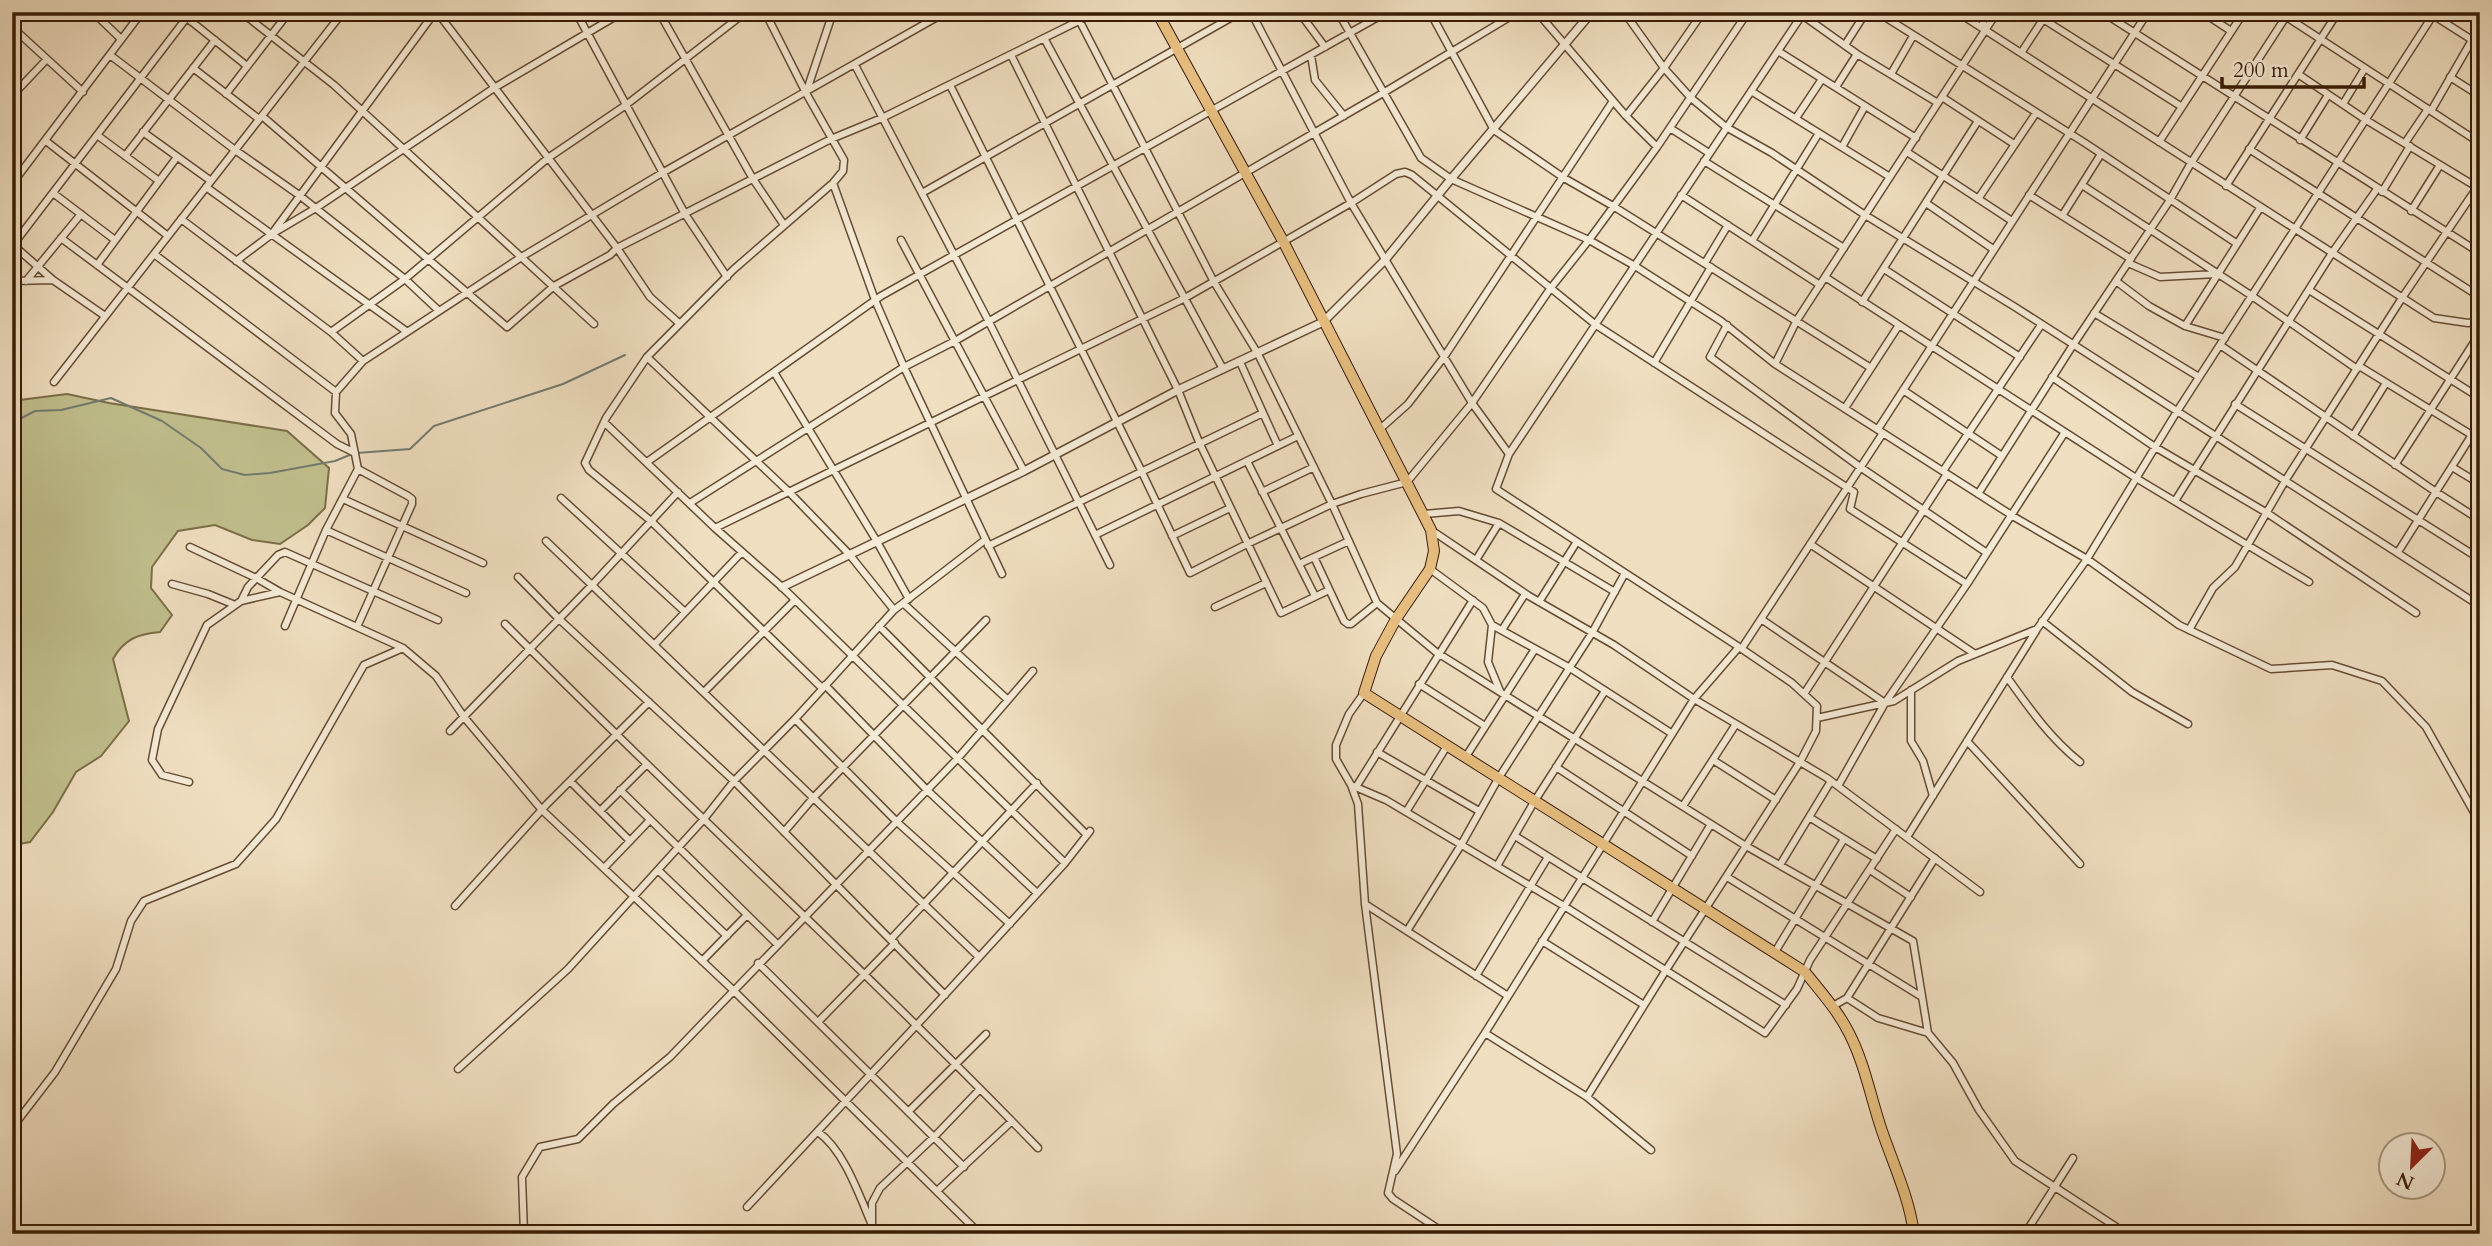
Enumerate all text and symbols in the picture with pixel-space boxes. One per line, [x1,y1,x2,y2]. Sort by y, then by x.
scale bar [2222,46,2364,90]
text: 200 m [2233,56,2289,85]
north arrow [2376,1130,2446,1200]
text: N [2392,1165,2418,1196]

